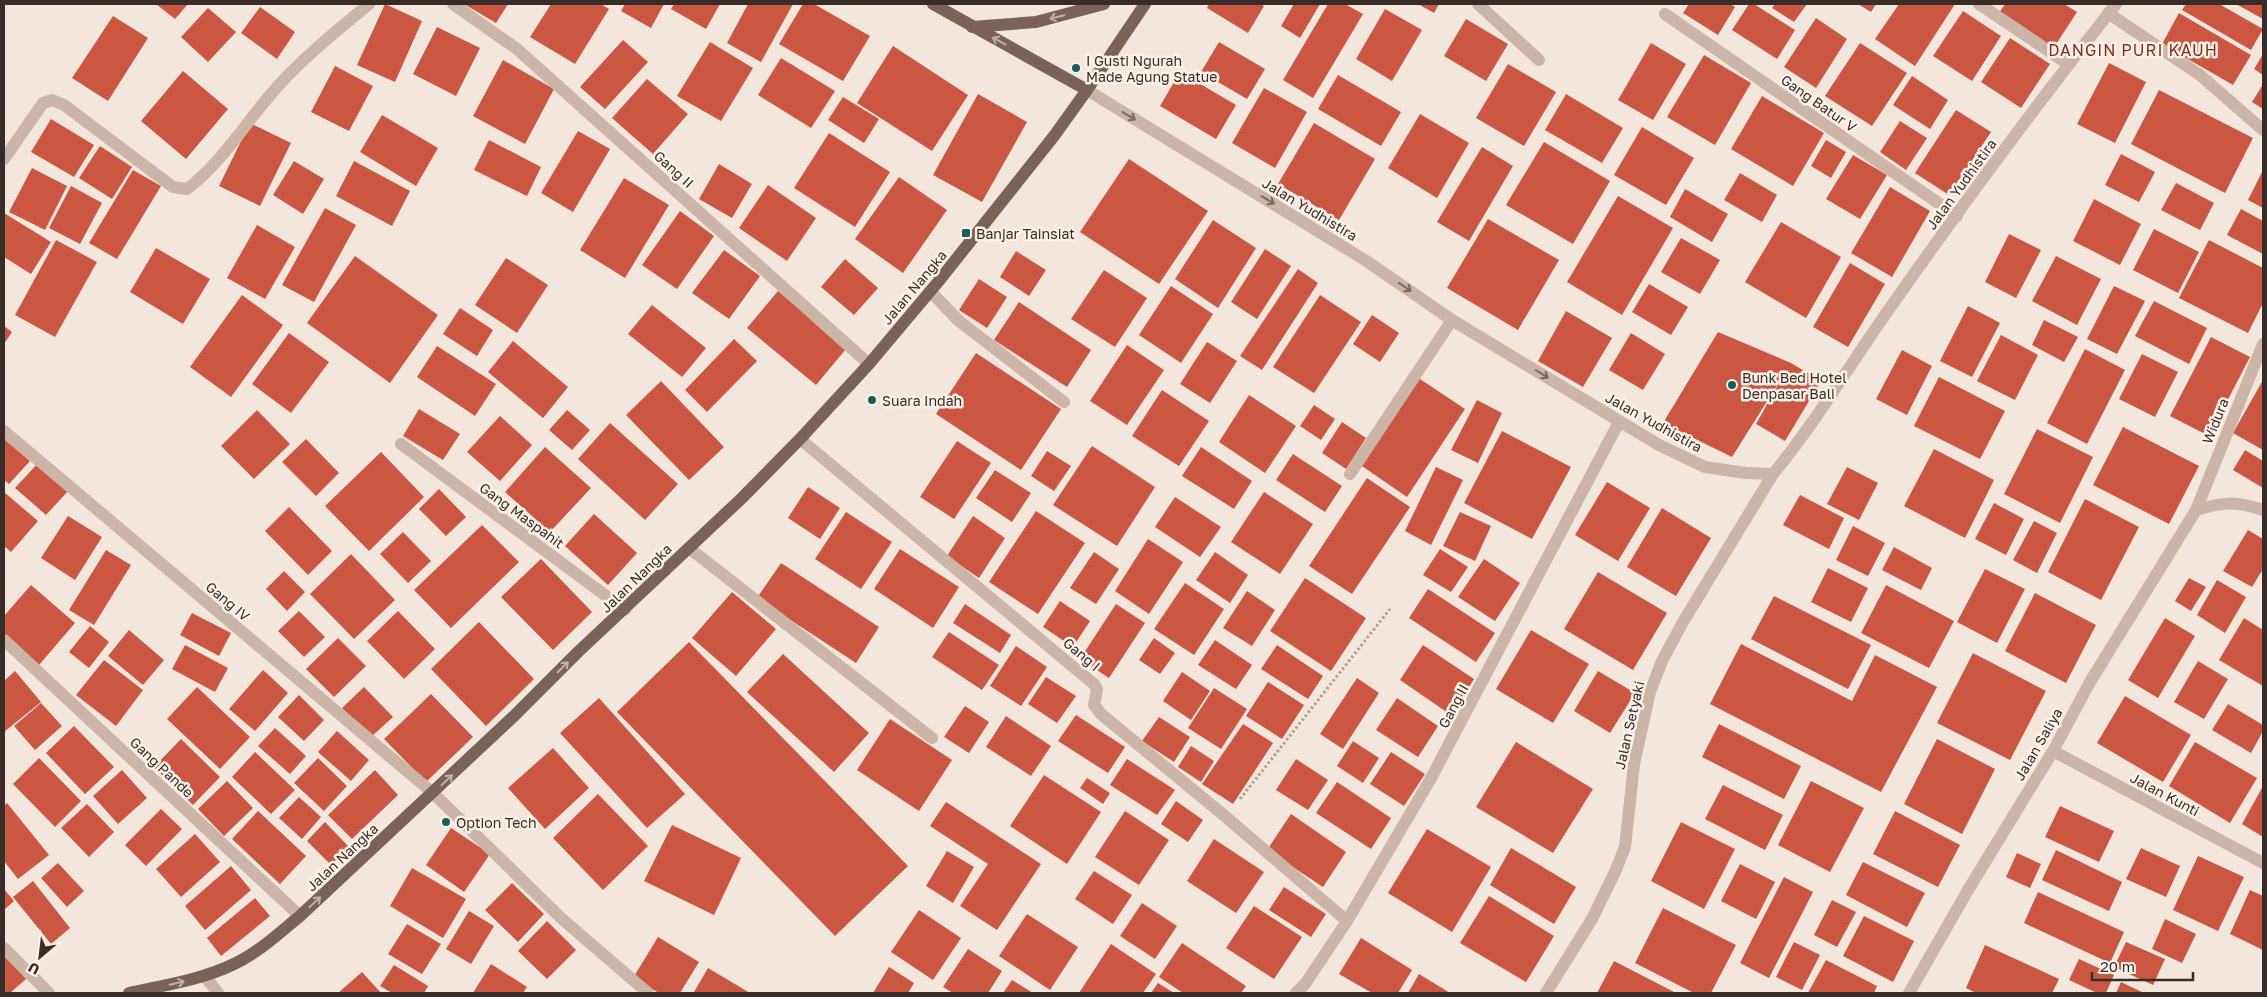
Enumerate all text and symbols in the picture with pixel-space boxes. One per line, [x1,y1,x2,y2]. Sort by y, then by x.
one-way arrow [1049,13,1065,22]
one-way arrow [992,36,1006,46]
district label: DANGIN PURI KAUH [2048,40,2218,60]
place label: I Gusti Ngurah Made Agung Statue [1086,52,1217,85]
marker: I Gusti Ngurah Made Agung Statue [1070,62,1082,74]
street label: Gang Batur V [1778,71,1860,136]
one-way arrow [1121,111,1135,121]
street label: Jalan Yudhistira [1922,135,2000,233]
street label: Gang II [651,147,697,191]
street label: Jalan Yudhistira [1259,174,1361,244]
one-way arrow [1260,196,1274,206]
place label: Banjar Tainsiat [976,225,1075,242]
marker: Banjar Tainsiat [960,227,972,239]
street label: Jalan Nangka [878,246,950,328]
one-way arrow [1398,282,1412,292]
one-way arrow [1535,369,1549,380]
place label: Bunk Bed Hotel Denpasar Bali [1742,369,1847,402]
marker: Bunk Bed Hotel Denpasar Bali [1726,379,1738,391]
street label: Jalan Yudhistira [1603,388,1705,456]
place label: Suara Indah [882,392,962,409]
marker: Suara Indah [866,394,878,406]
street label: Widura [2198,396,2232,446]
street label: Gang Maspahit [476,479,568,551]
street label: Jalan Nangka [597,540,675,616]
street label: Gang IV [203,578,254,625]
street label: Gang I [1060,634,1104,674]
one-way arrow [557,661,570,673]
street label: Jalan Setyaki [1611,679,1647,771]
street label: Gang II [1434,681,1472,731]
street label: Jalan Saliya [2010,705,2066,783]
street label: Gang Pande [127,733,197,801]
street label: Jalan Kunti [2128,769,2202,819]
one-way arrow [440,774,453,786]
place label: Option Tech [456,814,537,831]
marker: Option Tech [440,816,452,828]
street label: Jalan Nangka [303,820,381,894]
one-way arrow [308,897,321,909]
north arrow [15,932,65,982]
scale bar [2092,950,2193,982]
text: 20 m [2100,957,2135,975]
text: U [25,959,42,979]
one-way arrow [168,978,184,987]

